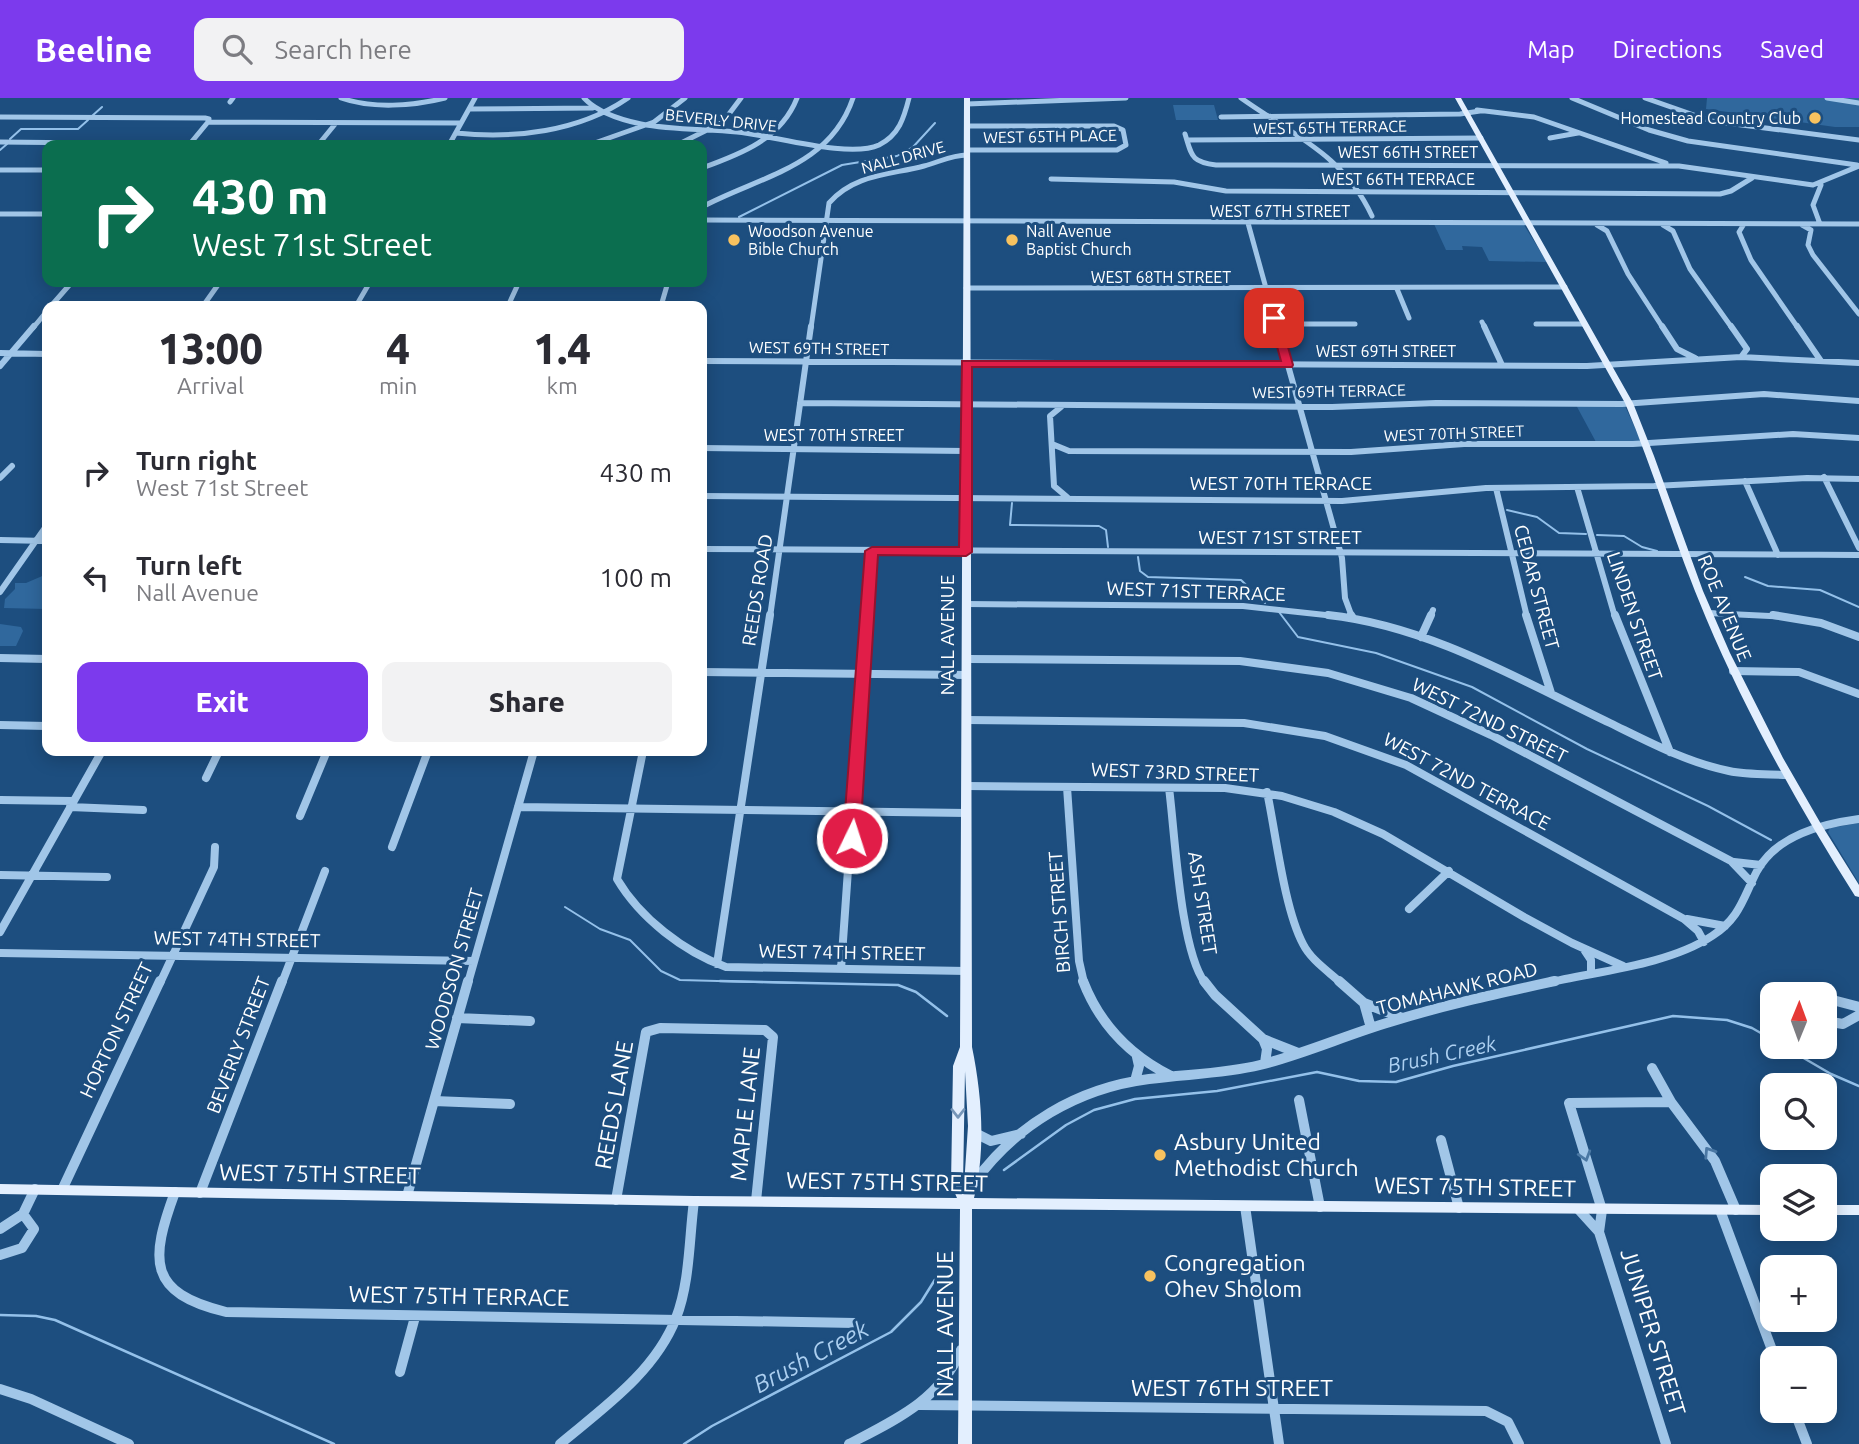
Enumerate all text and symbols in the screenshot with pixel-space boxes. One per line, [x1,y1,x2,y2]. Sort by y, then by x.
search box [194,18,684,81]
icon: search [218,30,256,68]
text: Beeline [35,31,152,68]
text: Search here [274,35,412,64]
text: Map [1527,36,1574,63]
text: Directions [1612,36,1722,63]
text: Saved [1760,36,1824,63]
street label: BEVERLY DRIVE [664,105,778,135]
place label: Homestead Country Club [1621,109,1801,127]
marker: Homestead Country Club [1807,110,1823,126]
street label: WEST 65TH TERRACE [1253,117,1407,137]
street label: WEST 65TH PLACE [983,126,1117,146]
street label: NALL DRIVE [859,137,947,177]
street label: WEST 66TH STREET [1338,143,1478,161]
icon: right [77,168,168,259]
text: 430 m [192,168,329,223]
street label: WEST 66TH TERRACE [1321,170,1475,188]
street label: WEST 67TH STREET [1210,202,1350,220]
place label: Woodson Avenue Bible Church [748,222,874,258]
place label: Nall Avenue Baptist Church [1026,222,1132,258]
text: West 71st Street [192,226,432,262]
marker: Woodson Avenue Bible Church [726,232,742,248]
marker: Nall Avenue Baptist Church [1004,232,1020,248]
street label: WEST 68TH STREET [1091,268,1231,286]
pin [1244,288,1304,348]
icon: arrive [1255,299,1293,337]
text: 13:00 [158,325,263,372]
text: 4 [386,325,410,372]
text: 1.4 [533,325,591,372]
street label: WEST 69TH STREET [749,338,890,358]
street label: WEST 69TH STREET [1316,342,1456,360]
text: Arrival [177,373,244,398]
text: min [379,373,417,398]
text: km [546,373,578,398]
street label: WEST 69TH TERRACE [1252,381,1406,401]
street label: WEST 70TH STREET [1383,422,1525,444]
street label: WEST 70TH STREET [764,426,904,444]
text: Turn right [136,446,257,475]
icon: right [77,454,115,492]
text: 430 m [600,458,672,487]
street label: WEST 70TH TERRACE [1190,472,1372,494]
text: West 71st Street [136,475,308,500]
street label: CEDAR STREET [1510,522,1564,652]
street label: WEST 71ST STREET [1198,526,1362,548]
street label: REEDS ROAD [737,532,777,648]
street label: LINDEN STREET [1603,549,1667,683]
text: Turn left [136,551,242,580]
street label: ROE AVENUE [1694,552,1756,664]
icon: left [77,559,115,597]
text: 100 m [600,563,672,592]
street label: NALL AVENUE [936,575,958,695]
street label: WEST 71ST TERRACE [1106,577,1286,605]
text: Nall Avenue [136,580,259,605]
button: Exit [77,662,368,742]
button: Share [382,662,672,742]
street label: WEST 72ND STREET [1409,673,1572,767]
street label: WEST 72ND TERRACE [1380,728,1554,834]
street label: WEST 73RD STREET [1091,758,1260,786]
position arrow [815,801,889,875]
street label: BIRCH STREET [1044,850,1074,974]
street label: ASH STREET [1184,850,1222,957]
street label: WOODSON STREET [420,885,488,1052]
street label: WEST 74TH STREET [153,927,321,951]
street label: WEST 74TH STREET [758,940,926,964]
street label: TOMAHAWK ROAD [1374,957,1540,1019]
street label: HORTON STREET [75,958,157,1101]
street label: BEVERLY STREET [202,973,274,1116]
north arrow [1760,982,1838,1059]
map controls [1760,982,1837,1423]
water label: Brush Creek [1385,1031,1499,1077]
street label: REEDS LANE [590,1039,637,1171]
street label: MAPLE LANE [725,1045,764,1182]
button: search [1760,1073,1837,1150]
one-way arrow [950,1109,966,1119]
place label: Asbury United Methodist Church [1174,1129,1359,1180]
marker: Asbury United Methodist Church [1152,1147,1168,1163]
one-way arrow [1704,1147,1717,1160]
one-way arrow [1577,1150,1592,1162]
street label: WEST 75TH STREET [219,1159,421,1188]
button: layers [1760,1164,1837,1241]
street label: WEST 75TH STREET [786,1167,988,1196]
street label: WEST 75TH STREET [1374,1172,1576,1201]
street label: JUNIPER STREET [1616,1245,1691,1419]
place label: Congregation Ohev Sholom [1164,1250,1306,1301]
street label: NALL AVENUE [932,1251,957,1397]
button: + [1760,1255,1837,1332]
marker: Congregation Ohev Sholom [1142,1268,1158,1284]
street label: WEST 75TH TERRACE [348,1281,570,1310]
water label: Brush Creek [749,1315,874,1398]
button: − [1760,1346,1837,1423]
street label: WEST 76TH STREET [1131,1375,1333,1400]

